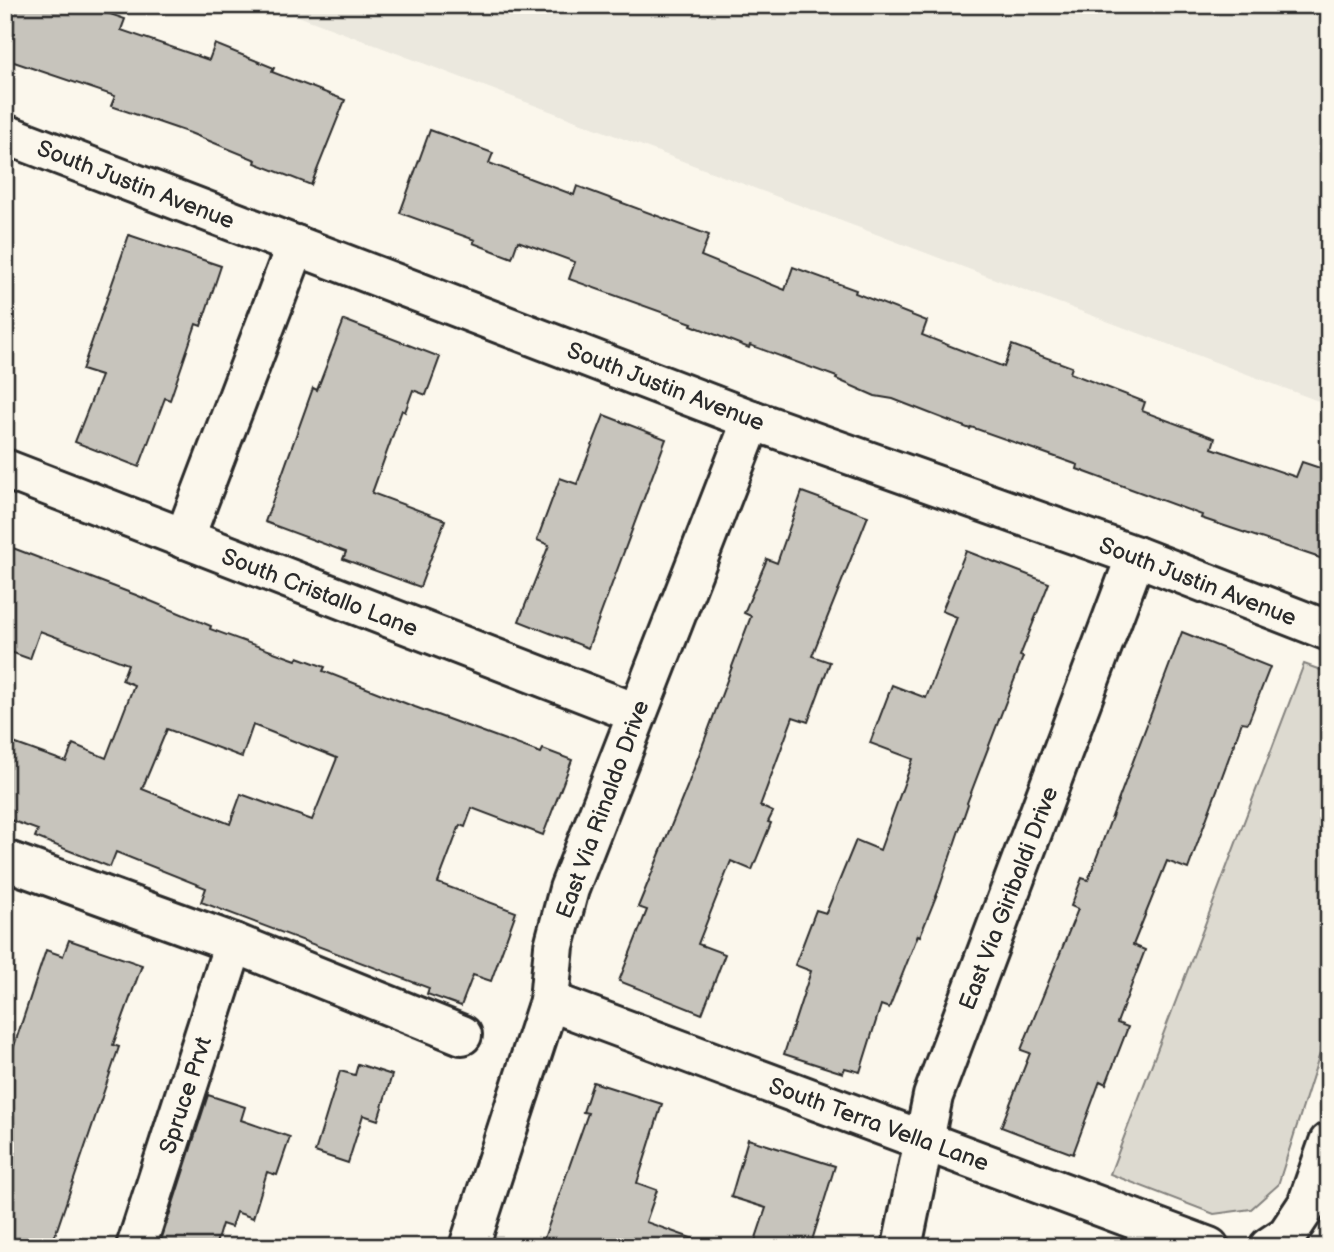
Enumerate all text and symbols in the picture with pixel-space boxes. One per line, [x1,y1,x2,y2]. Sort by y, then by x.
street label: South Justin Avenue [33,134,238,236]
street label: South Justin Avenue [563,336,768,438]
street label: South Justin Avenue [1095,531,1300,633]
street label: South Cristallo Lane [218,543,422,643]
street label: East Via Rinaldo Drive [550,696,655,922]
street label: East Via Giribaldi Drive [953,783,1064,1014]
street label: Spruce Prvt [154,1033,218,1157]
street label: South Terra Vella Lane [765,1072,993,1178]

